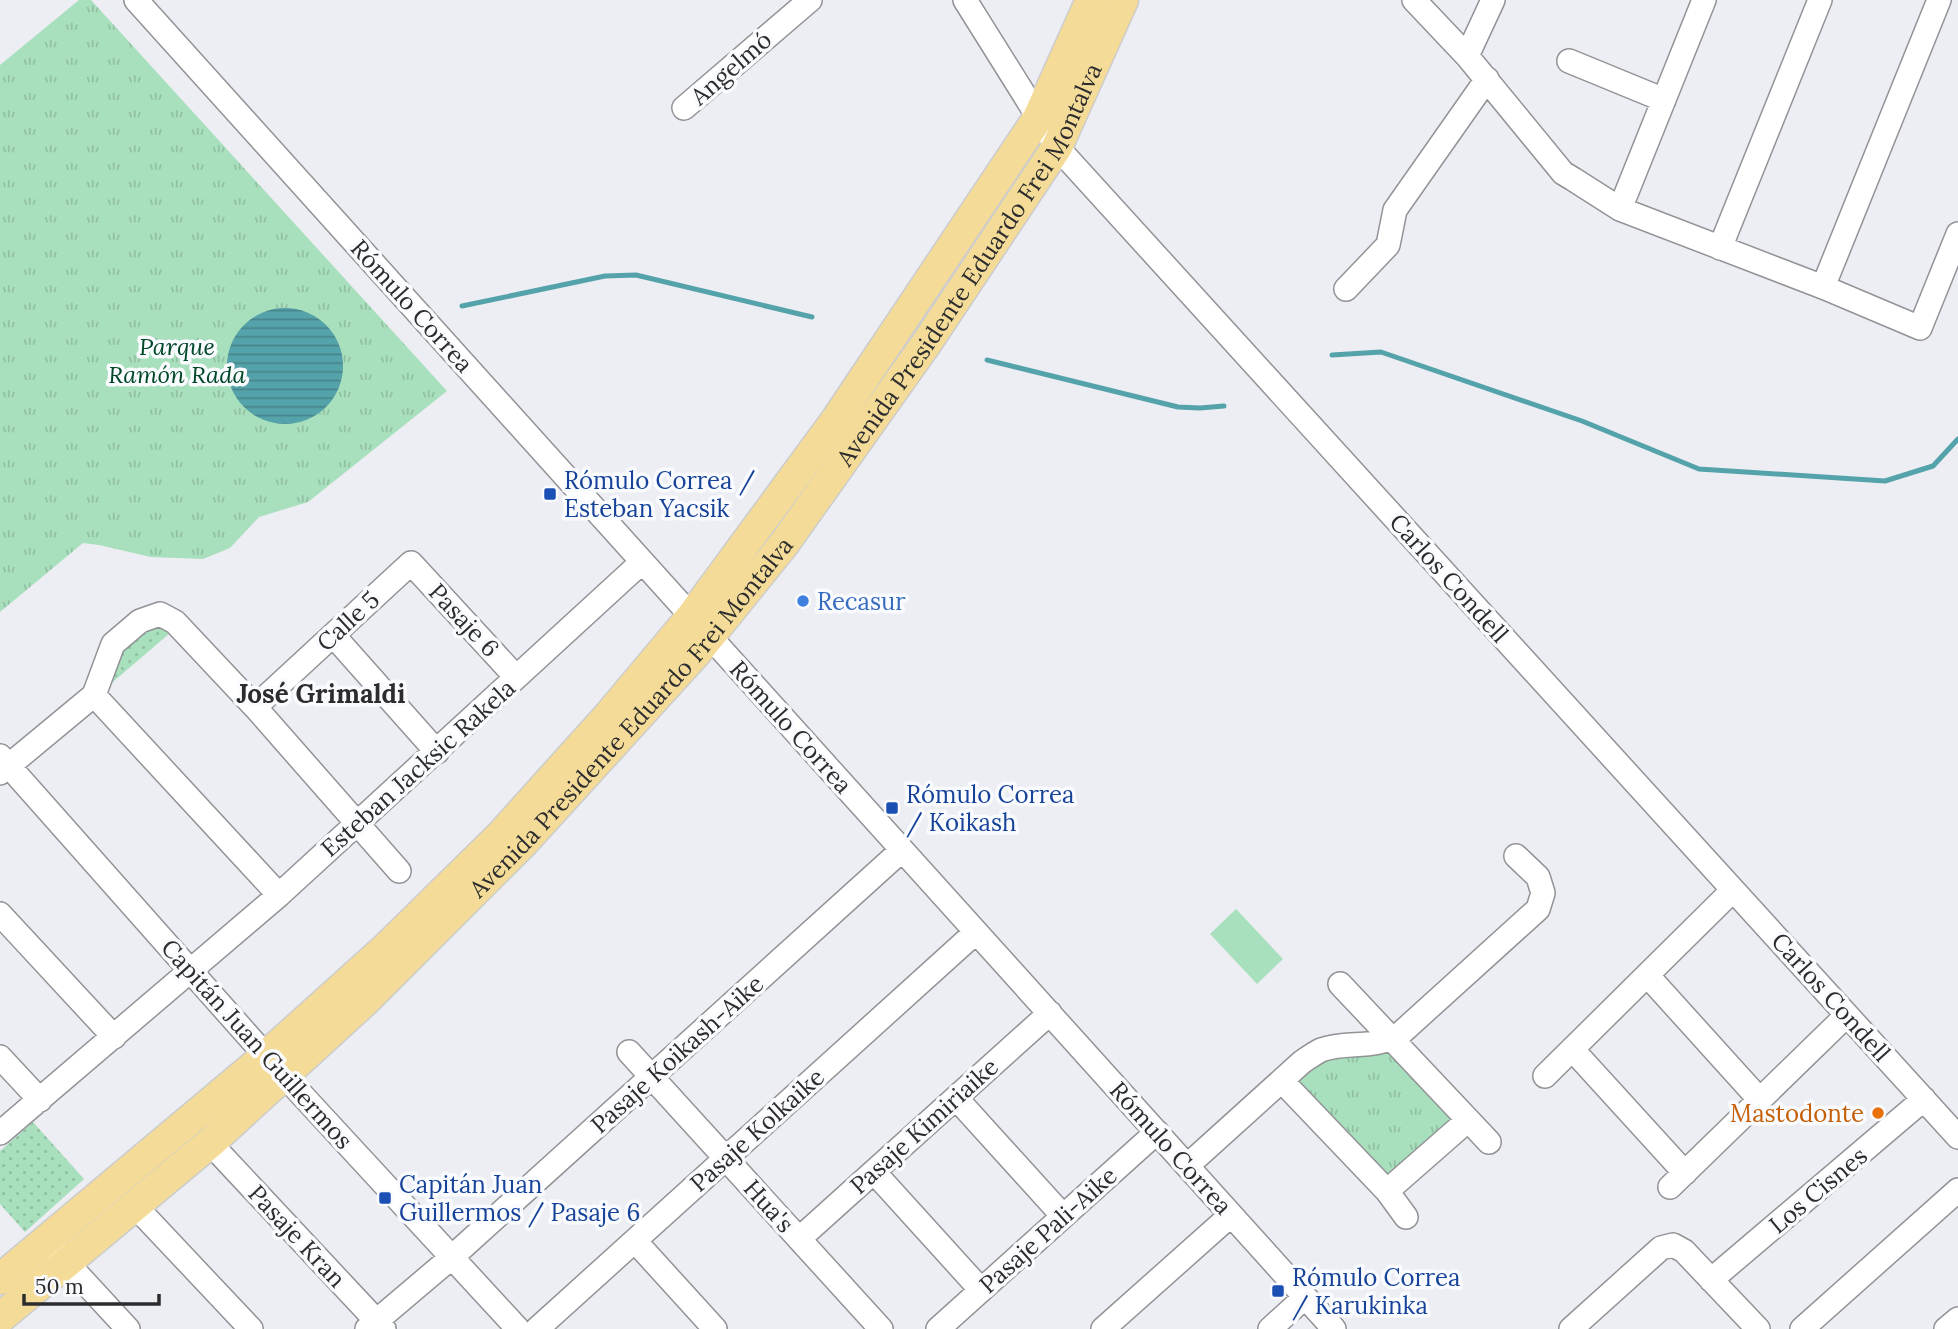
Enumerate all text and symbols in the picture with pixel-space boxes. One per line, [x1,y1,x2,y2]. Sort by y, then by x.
street label: Angelmó [683,24,778,112]
street label: Avenida Presidente Eduardo Frei Montalva [828,58,1108,473]
street label: Rómulo Correa [344,233,480,379]
park label: Parque Ramón Rada [108,331,247,390]
place label: Rómulo Correa / Esteban Yacsik [564,465,756,524]
marker: Rómulo Correa / Esteban Yacsik [542,486,558,502]
street label: Carlos Condell [1383,507,1515,649]
street label: Avenida Presidente Eduardo Frei Montalva [462,530,799,904]
street label: Pasaje 6 [422,577,506,663]
street label: Calle 5 [310,584,386,658]
place label: Recasur [817,586,906,617]
marker: Recasur [795,593,811,609]
street label: Rómulo Correa [723,654,859,800]
street label: Esteban Jacksic Rakela [314,672,522,864]
district label: José Grimaldi [236,677,406,710]
place label: Rómulo Correa / Koikash [906,779,1074,838]
marker: Rómulo Correa / Koikash [884,800,900,816]
street label: Carlos Condell [1765,926,1897,1068]
street label: Capitán Juan Guillermos [154,933,360,1155]
street label: Pasaje Koikash-Aike [584,968,770,1140]
street label: Pasaje Kimiriaike [843,1051,1005,1201]
street label: Pasaje Kolkaike [683,1062,831,1198]
street label: Rómulo Correa [1103,1075,1239,1221]
place label: Mastodonte [1730,1098,1864,1129]
marker: Mastodonte [1870,1105,1886,1121]
street label: Los Cisnes [1763,1140,1873,1240]
street label: Pasaje Pali-Aike [973,1160,1123,1300]
place label: Capitán Juan Guillermos / Pasaje 6 [399,1169,640,1228]
street label: Hua's [737,1173,801,1239]
street label: Pasaje Kran [242,1178,352,1294]
marker: Capitán Juan Guillermos / Pasaje 6 [377,1190,393,1206]
scale bar [24,1262,159,1306]
place label: Rómulo Correa / Karukinka [1292,1262,1460,1321]
text: 50 m [35,1273,84,1300]
marker: Rómulo Correa / Karukinka [1270,1283,1286,1299]

